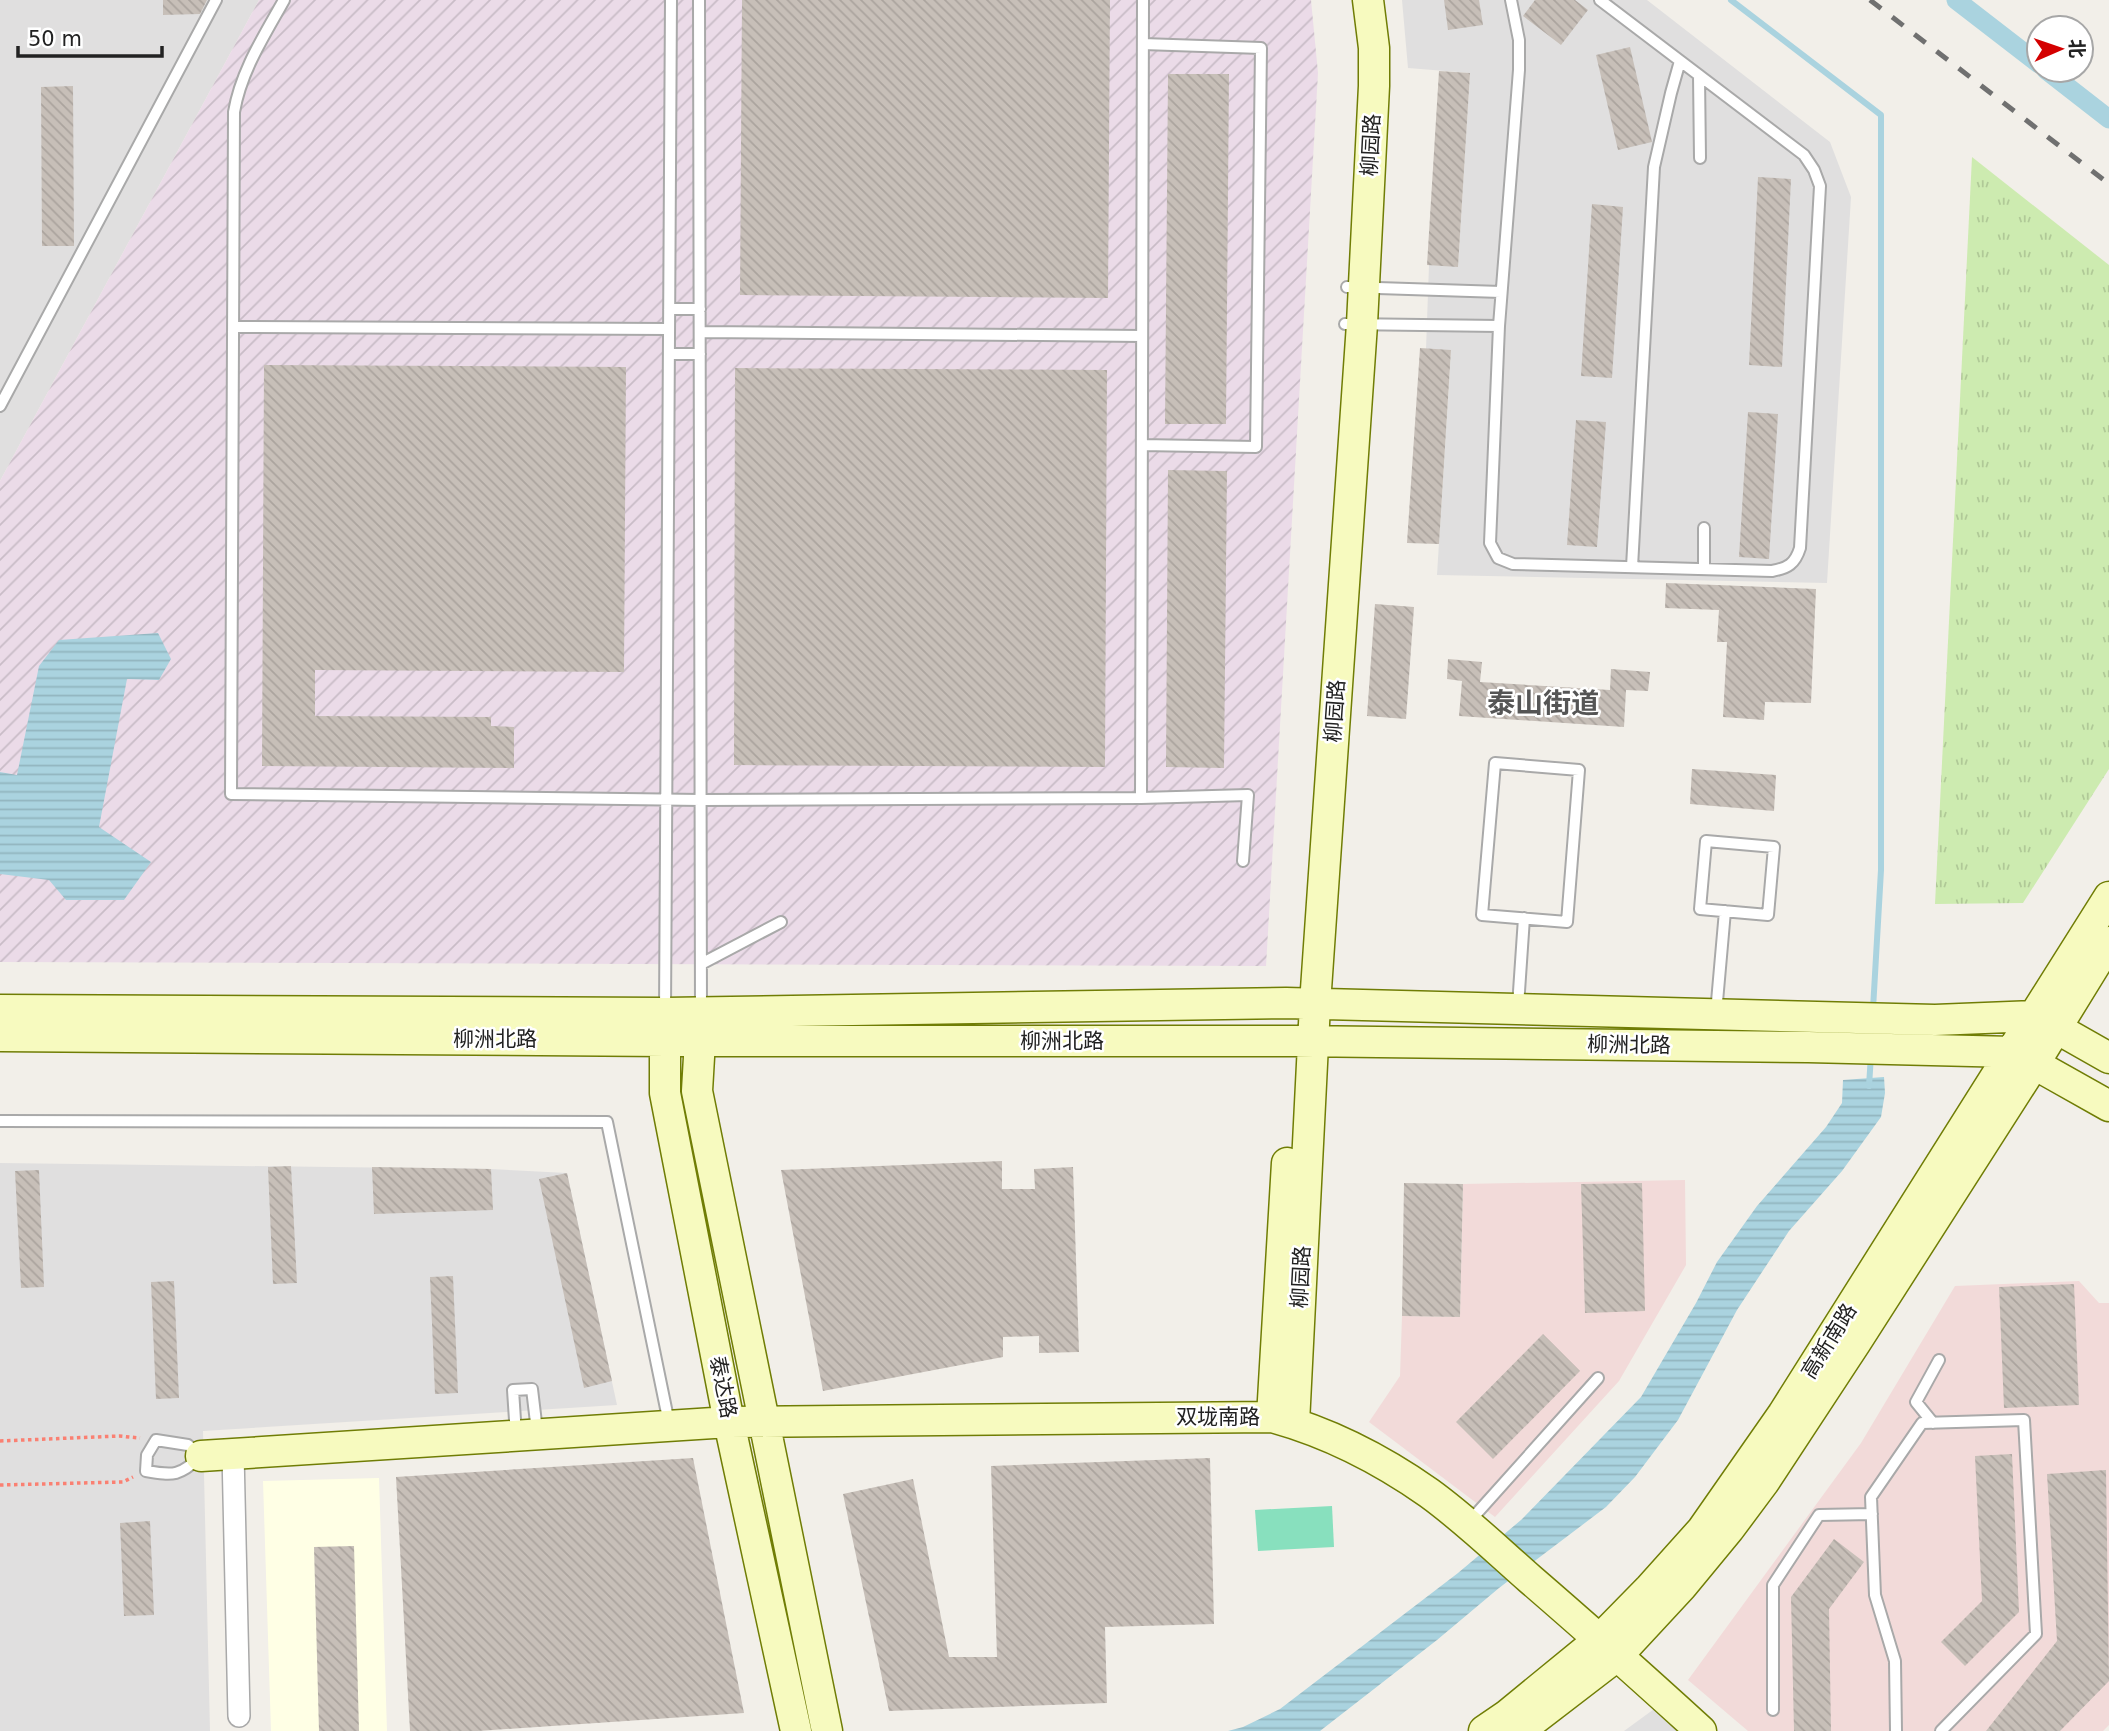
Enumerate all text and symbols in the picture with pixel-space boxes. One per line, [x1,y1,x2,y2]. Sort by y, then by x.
scale bar [18,14,161,58]
north arrow [2025,14,2095,84]
text: 50 m [28,27,82,51]
text: 北 [2066,39,2088,58]
street label: 柳园路 [1357,113,1385,177]
street label: 柳园路 [1321,679,1349,743]
district label: 泰山街道 [1487,687,1599,720]
street label: 柳洲北路 [453,1027,537,1051]
street label: 柳洲北路 [1020,1029,1104,1053]
street label: 柳洲北路 [1587,1032,1671,1058]
street label: 柳园路 [1287,1245,1315,1309]
street label: 高新南路 [1797,1299,1861,1383]
street label: 泰达路 [705,1354,741,1420]
street label: 双垅南路 [1176,1405,1260,1429]

